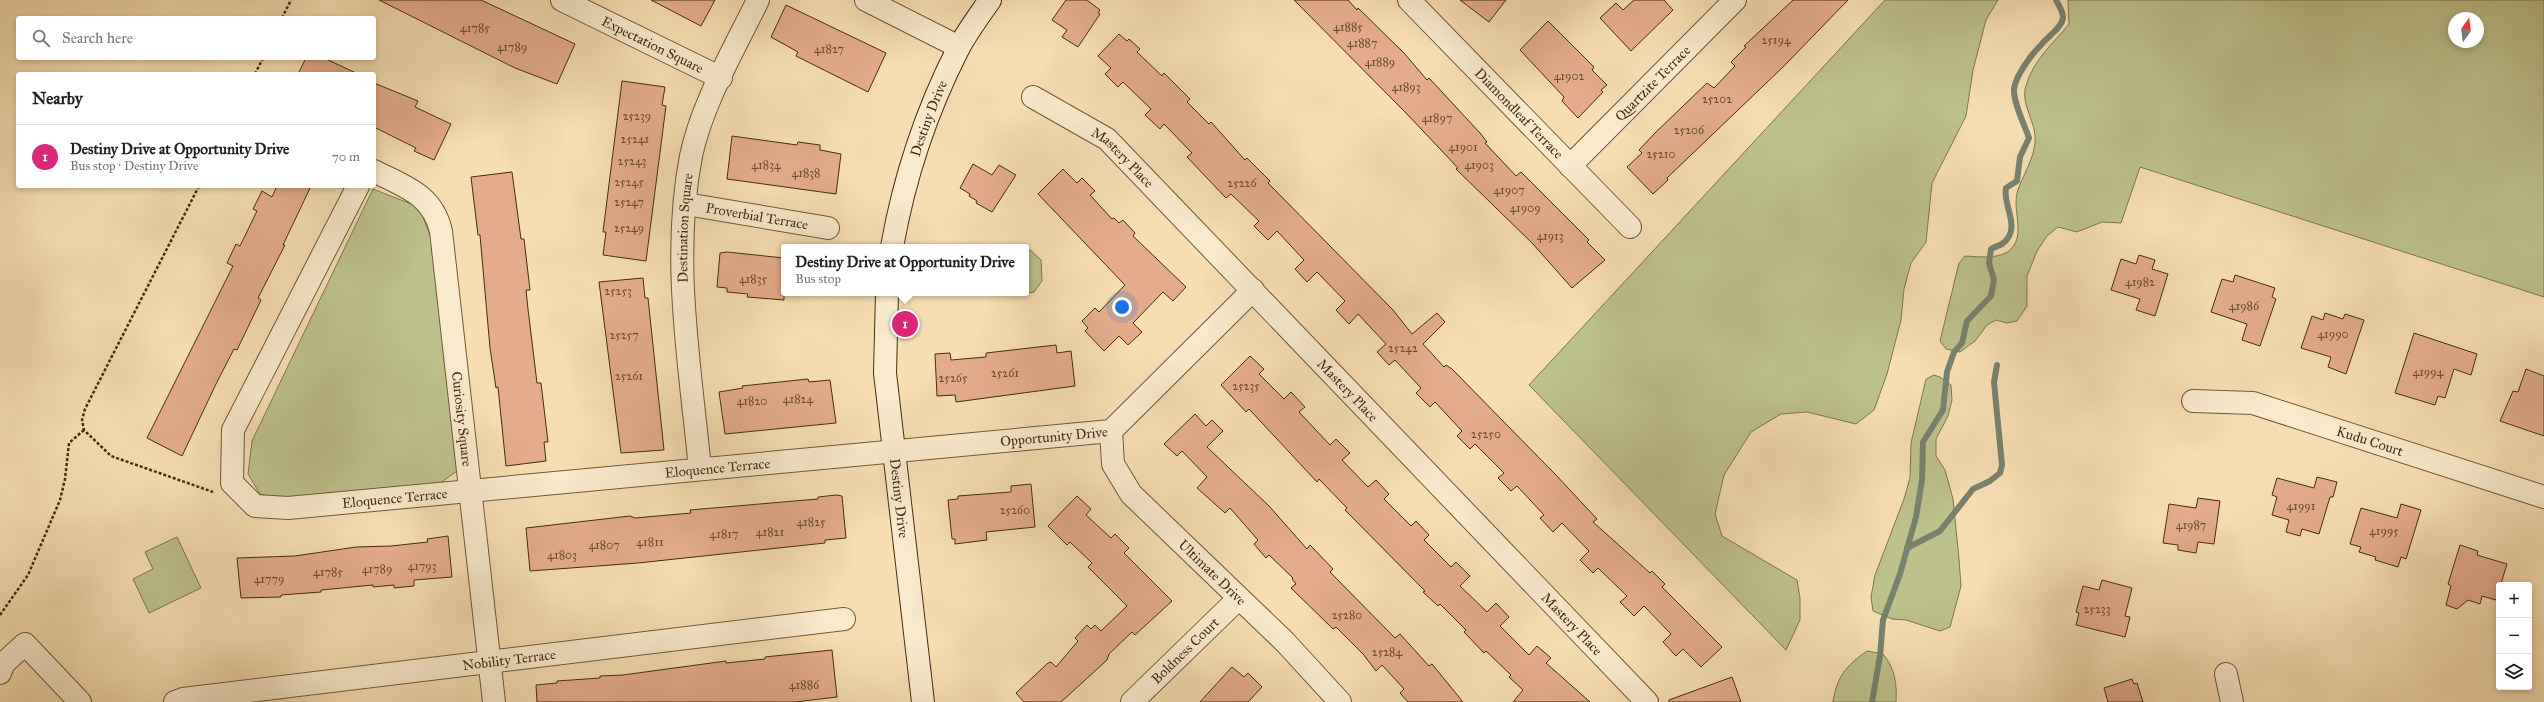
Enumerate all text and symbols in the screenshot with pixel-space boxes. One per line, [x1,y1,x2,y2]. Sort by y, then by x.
north arrow [2448,12,2484,48]
street label: Expectation Square [599,13,706,77]
search box [16,16,376,60]
house number: 41885 [1333,20,1363,34]
house number: 41785 [460,21,490,35]
icon: search [30,27,52,49]
text: Search here [62,29,133,47]
house number: 25194 [1761,33,1791,47]
house number: 41887 [1347,36,1377,50]
house number: 41789 [497,40,527,54]
house number: 41827 [814,42,844,56]
street label: Quartzite Terrace [1612,42,1694,125]
house number: 41889 [1365,55,1395,69]
street label: Diamondleaf Terrace [1471,65,1567,163]
house number: 41902 [1554,69,1584,83]
street label: Destiny Drive [907,78,951,159]
house number: 41893 [1391,80,1421,94]
text: Nearby [32,88,83,109]
house number: 25202 [1702,92,1732,106]
house number: 25239 [623,109,651,123]
house number: 41897 [1422,111,1452,125]
house number: 25206 [1674,123,1705,137]
street label: Mastery Place [1088,124,1157,192]
house number: 25241 [621,132,650,146]
text: Destiny Drive at Opportunity Drive [70,140,289,158]
house number: 41901 [1448,140,1478,154]
house number: 25210 [1647,147,1676,161]
text: 1 [42,149,48,165]
text: 70 m [332,149,360,165]
house number: 25243 [618,154,647,168]
text: Bus stop · Destiny Drive [70,158,198,174]
house number: 41834 [751,158,781,172]
house number: 41903 [1464,158,1494,172]
house number: 41838 [792,166,821,180]
street label: Destination Square [674,172,697,283]
house number: 25245 [614,175,644,189]
house number: 25226 [1227,176,1258,190]
house number: 41907 [1493,183,1525,197]
house number: 25247 [614,195,644,209]
street label: Proverbial Terrace [704,199,810,234]
house number: 41909 [1509,201,1541,215]
house number: 25249 [614,221,644,235]
house number: 41913 [1536,229,1564,243]
popup [781,244,1029,296]
text: Destiny Drive at Opportunity Drive [795,253,1015,271]
text: Bus stop [795,271,841,287]
house number: 41835 [739,272,768,286]
house number: 41982 [2125,275,2155,289]
house number: 25253 [604,284,632,298]
your location [1112,297,1132,317]
house number: 41986 [2229,299,2260,313]
pin: 1 [892,309,918,339]
house number: 41990 [2317,327,2349,341]
house number: 25257 [609,328,639,342]
house number: 25242 [1388,341,1418,355]
street label: Mastery Place [1313,355,1382,426]
house number: 41994 [2413,365,2444,379]
house number: 25261 [991,366,1019,380]
house number: 25261 [615,369,643,383]
street label: Curiosity Square [448,370,475,468]
house number: 25265 [938,371,968,385]
house number: 25235 [1232,379,1260,393]
house number: 41824 [783,392,814,406]
house number: 41820 [737,394,767,408]
street label: Opportunity Drive [999,423,1109,450]
street label: Kudu Court [2334,423,2405,460]
house number: 25250 [1471,427,1501,441]
street label: Eloquence Terrace [664,455,771,482]
street label: Destiny Drive [886,457,912,539]
street label: Eloquence Terrace [341,485,448,512]
house number: 41991 [2287,499,2316,513]
house number: 25260 [1000,503,1030,517]
house number: 41825 [796,515,826,529]
house number: 41987 [2176,518,2206,532]
house number: 41995 [2369,524,2399,538]
house number: 41821 [756,525,784,539]
house number: 41817 [710,527,738,541]
house number: 41811 [636,535,664,549]
street label: Ultimate Drive [1175,536,1250,609]
house number: 41807 [588,538,620,552]
house number: 41803 [547,548,577,562]
house number: 41793 [407,559,437,573]
house number: 41789 [362,562,392,576]
house number: 41785 [313,565,343,579]
house number: 41779 [254,572,284,586]
map controls [2496,582,2532,690]
button: + [2496,582,2532,618]
street label: Mastery Place [1538,589,1606,659]
house number: 25233 [2084,602,2111,616]
house number: 25280 [1332,608,1362,622]
street label: Boldness Court [1148,614,1223,688]
button: − [2496,618,2532,654]
house number: 25284 [1372,645,1403,659]
street label: Nobility Terrace [461,646,557,674]
button: layers [2496,654,2532,690]
house number: 41886 [789,678,820,692]

